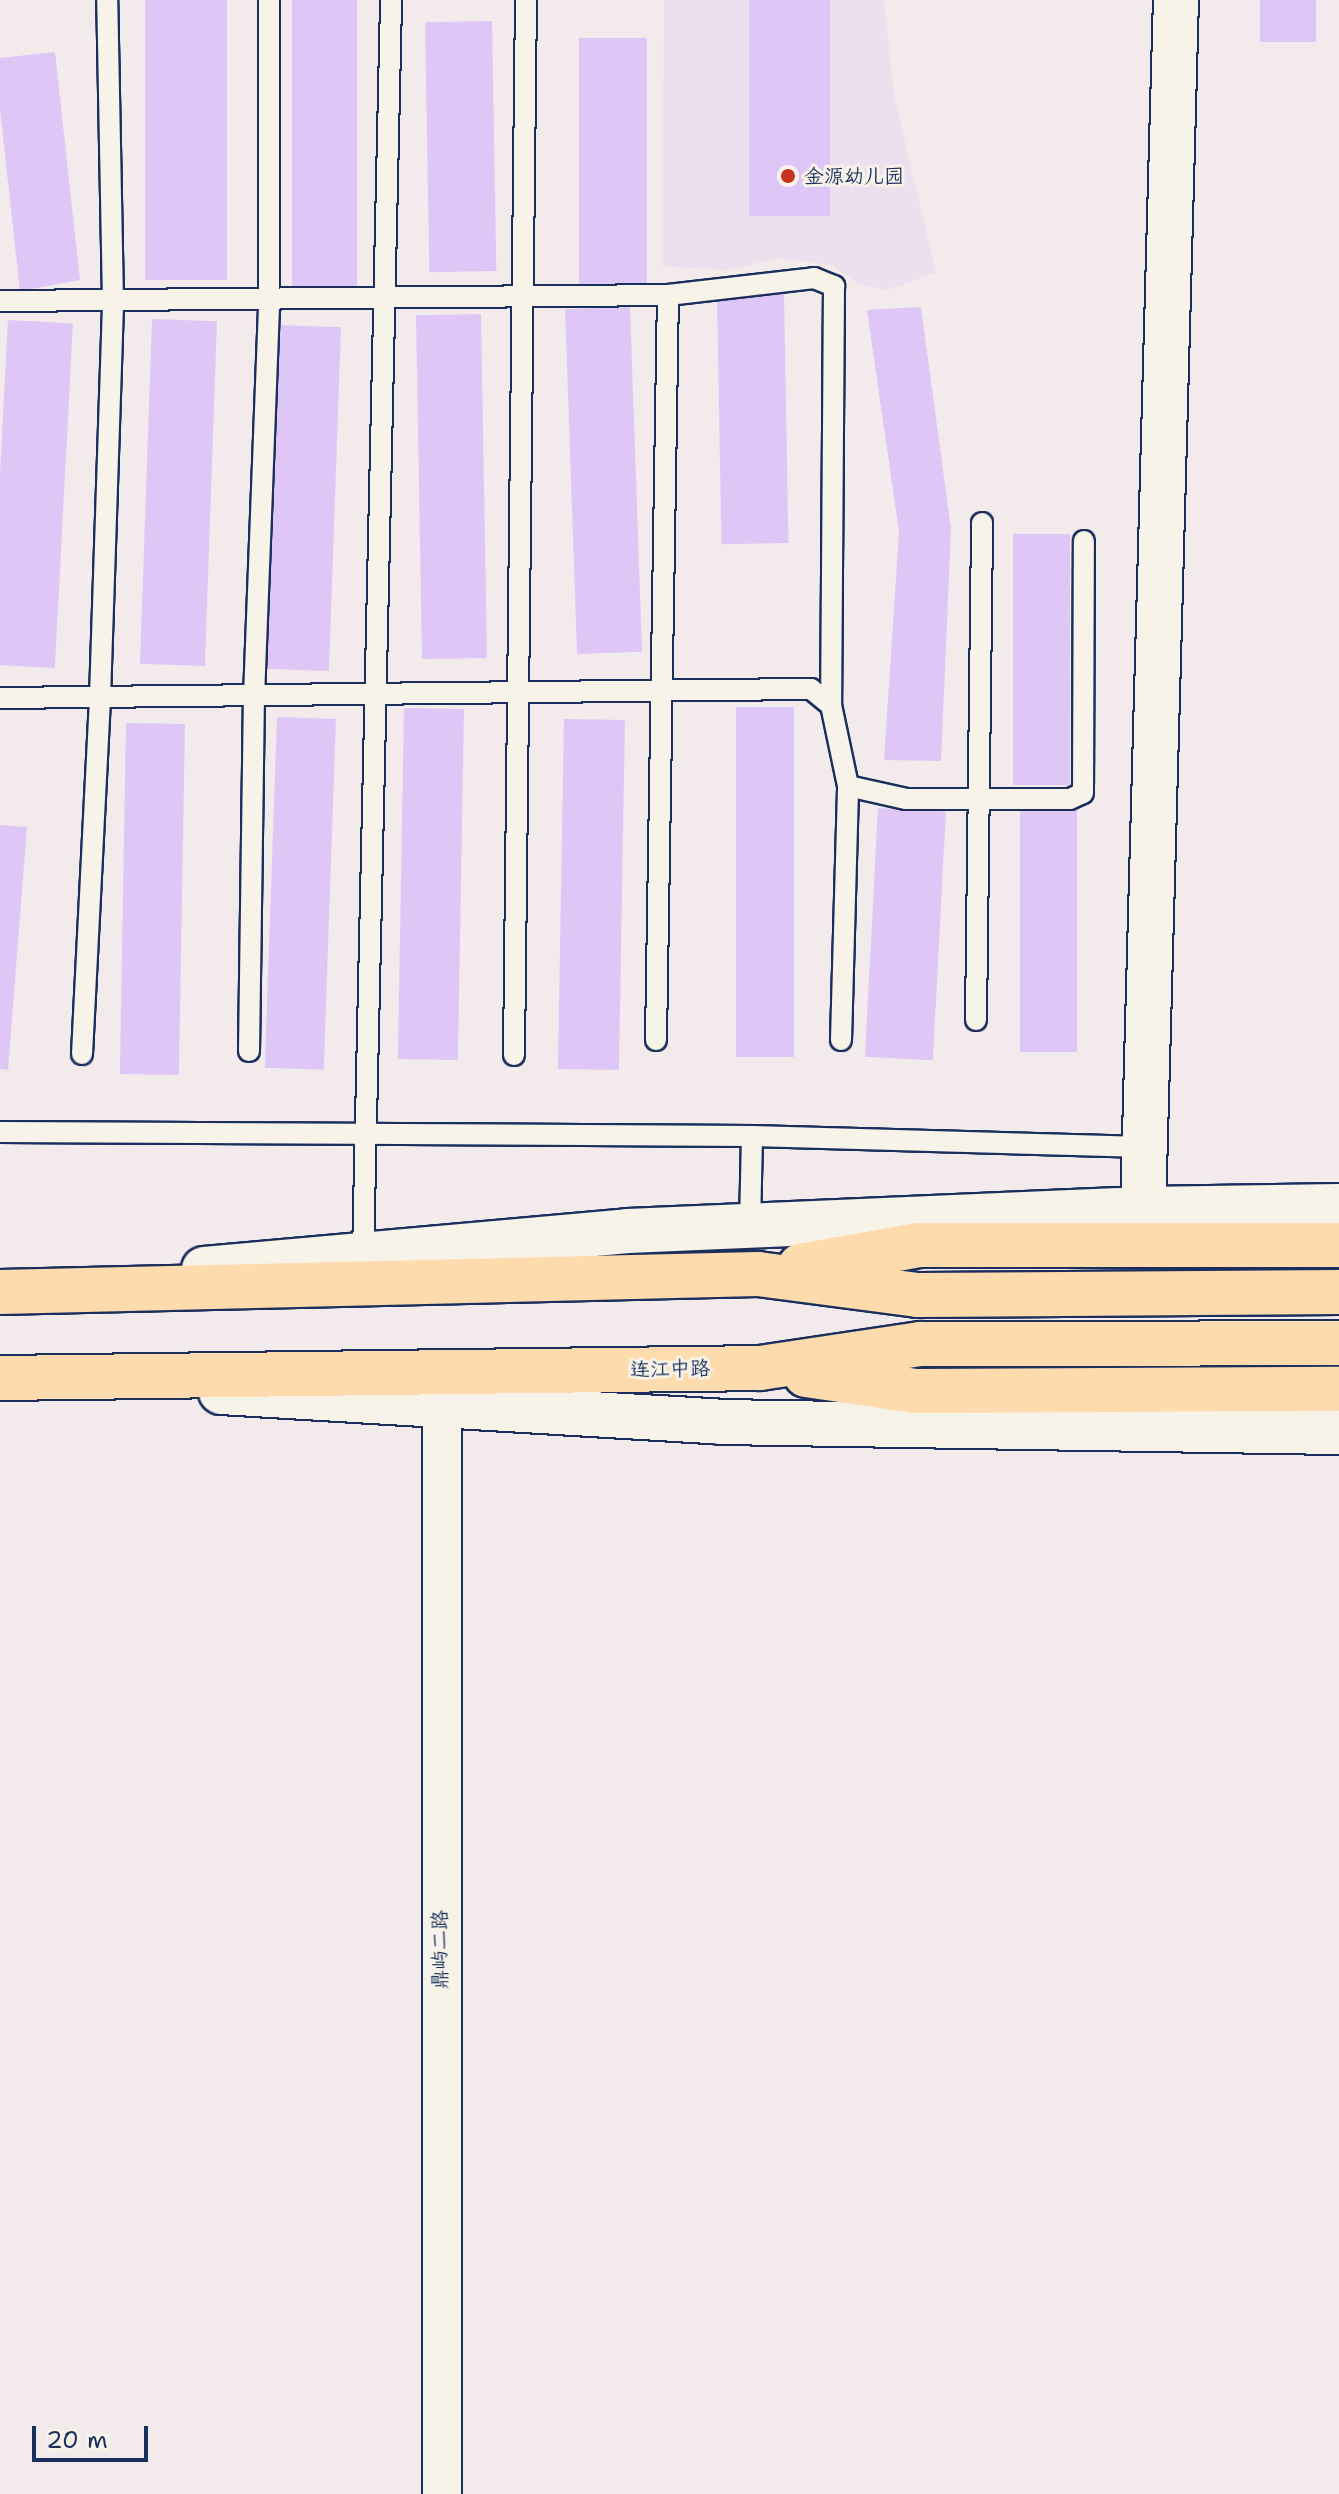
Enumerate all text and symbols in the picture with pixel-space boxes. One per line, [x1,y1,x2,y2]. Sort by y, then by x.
place label: 金源幼儿园 [804,164,904,188]
marker: 金源幼儿园 [779,167,797,185]
street label: 连江中路 [630,1356,710,1382]
street label: 鼎屿二路 [428,1910,452,1990]
scale bar [36,2410,152,2460]
text: 20 m [46,2424,108,2456]

